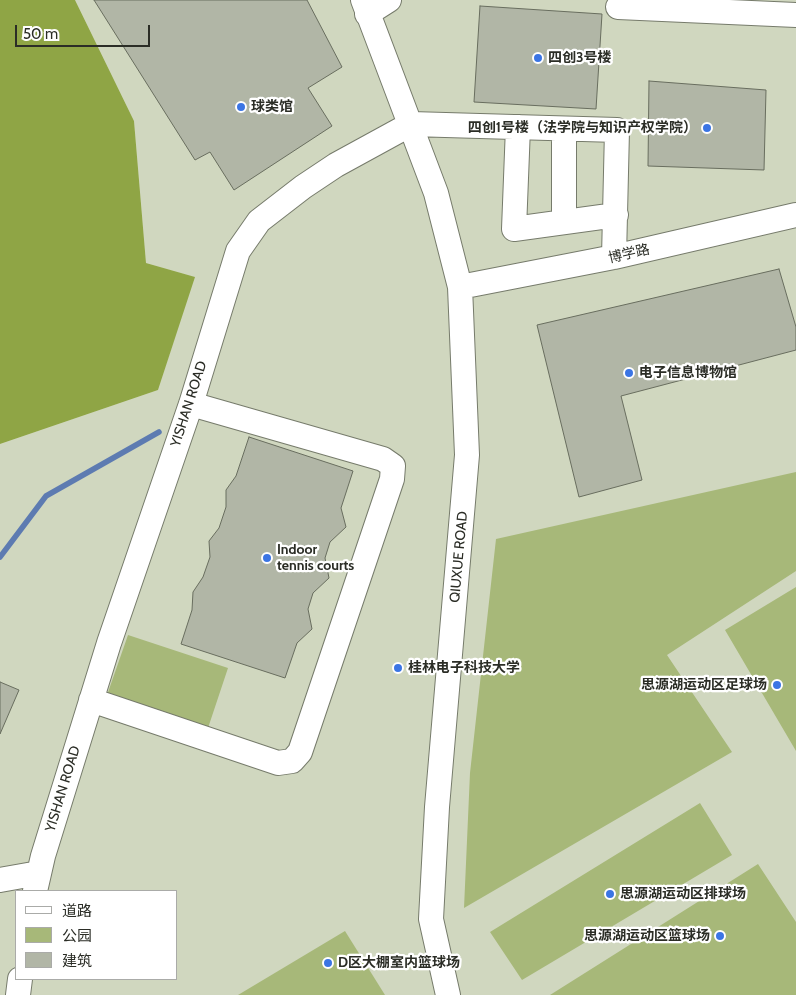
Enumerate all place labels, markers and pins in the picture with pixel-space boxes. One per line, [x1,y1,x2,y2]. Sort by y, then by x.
place label: 四创3号楼 [548,50,612,66]
marker: 四创3号楼 [532,52,544,64]
place label: 球类馆 [251,99,293,115]
marker: 球类馆 [235,101,247,113]
place label: 四创1号楼（法学院与知识产权学院） [468,120,697,136]
marker: 四创1号楼（法学院与知识产权学院） [701,122,713,134]
place label: 电子信息博物馆 [639,365,737,381]
marker: 电子信息博物馆 [623,367,635,379]
place label: Indoor tennis courts [277,542,354,574]
marker: Indoor tennis courts [261,552,273,564]
place label: 桂林电子科技大学 [408,660,520,676]
marker: 桂林电子科技大学 [392,662,404,674]
place label: 思源湖运动区足球场 [641,677,767,693]
marker: 思源湖运动区足球场 [771,679,783,691]
place label: 思源湖运动区排球场 [620,886,746,902]
marker: 思源湖运动区排球场 [604,888,616,900]
place label: 思源湖运动区篮球场 [584,928,710,944]
marker: 思源湖运动区篮球场 [714,930,726,942]
place label: D区大棚室内篮球场 [338,955,460,971]
marker: D区大棚室内篮球场 [322,957,334,969]

